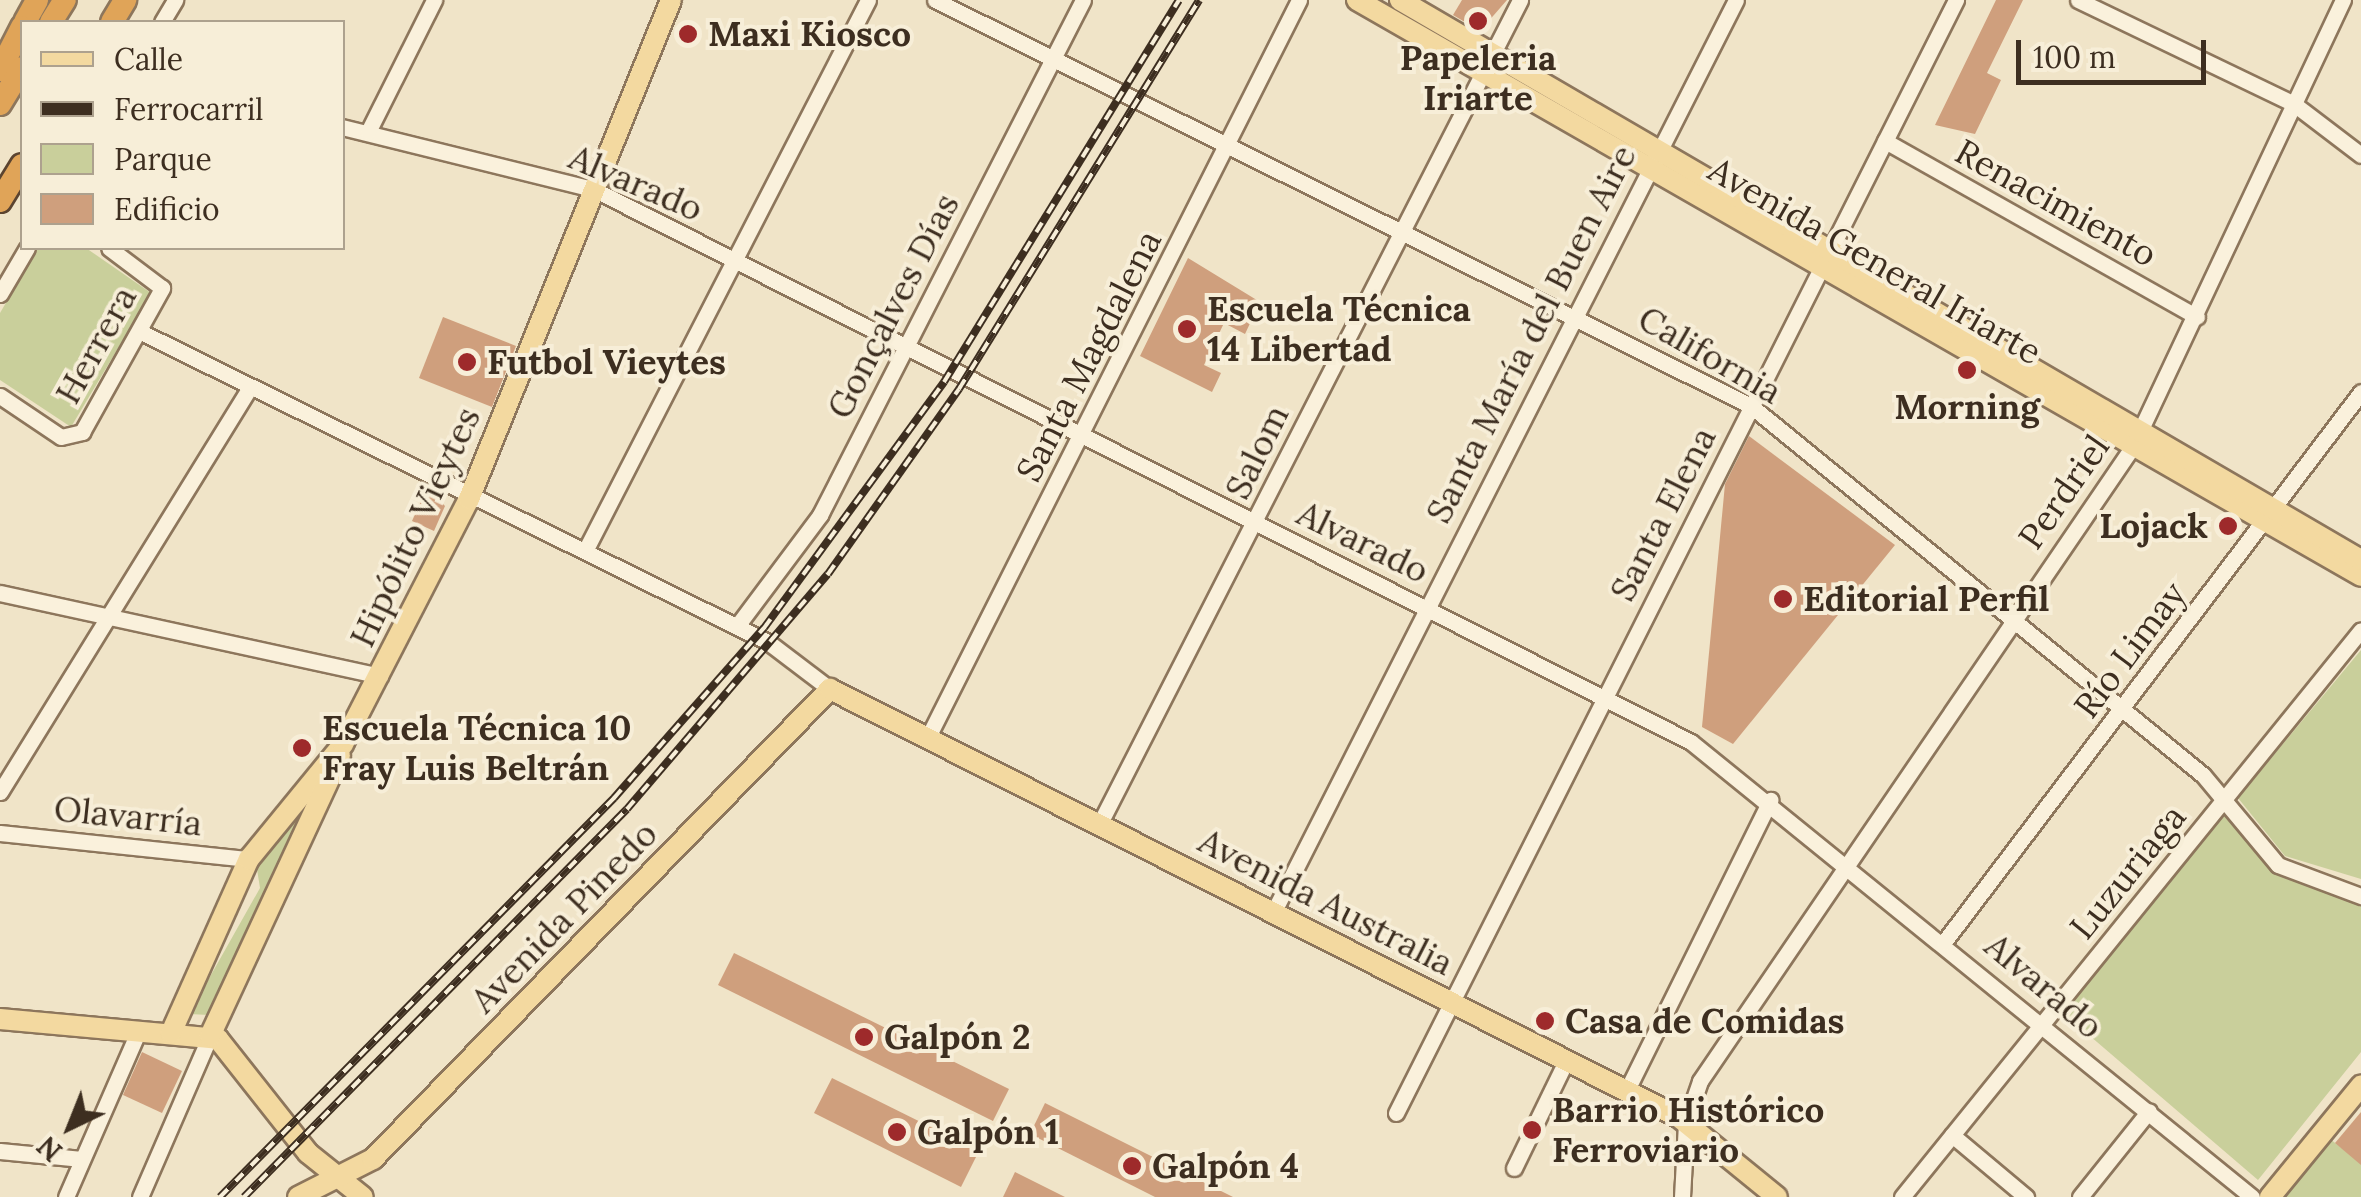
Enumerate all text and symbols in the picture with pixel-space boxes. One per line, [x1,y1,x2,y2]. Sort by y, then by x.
marker: Papeleria Iriarte [1467,10,1489,32]
place label: Maxi Kiosco [708,13,911,55]
legend [20,20,345,250]
scale bar [2021,20,2211,82]
marker: Maxi Kiosco [677,23,699,45]
place label: Papeleria Iriarte [1400,37,1556,119]
text: 100 m [2033,38,2116,76]
text: Calle [114,40,183,78]
text: Ferrocarril [114,90,264,128]
street label: Renacimiento [1948,130,2164,276]
street label: Alvarado [563,136,709,230]
street label: Santa María del Buen Aire [1417,138,1645,530]
text: Parque [114,140,212,178]
street label: Avenida General Iriarte [1701,149,2049,373]
street label: Gonçalves Días [818,187,968,425]
text: Edificio [114,190,220,228]
street label: Santa Magdalena [1008,224,1170,488]
street label: Herrera [47,279,145,411]
place label: Escuela Técnica 14 Libertad [1207,288,1471,370]
street label: California [1631,297,1789,413]
marker: Escuela Técnica 14 Libertad [1176,318,1198,340]
place label: Futbol Vieytes [487,341,726,383]
marker: Futbol Vieytes [456,351,478,373]
marker: Morning [1956,359,1978,381]
place label: Morning [1894,386,2040,428]
street label: Salom [1216,398,1298,506]
street label: Hipólito Vieytes [341,400,489,654]
street label: Santa Elena [1601,420,1725,608]
street label: Perdriel [2010,427,2118,557]
street label: Alvarado [1290,492,1436,592]
place label: Lojack [2099,505,2208,547]
marker: Lojack [2217,515,2239,537]
street label: Río Limay [2065,574,2195,726]
place label: Editorial Perfil [1803,578,2049,620]
marker: Editorial Perfil [1772,588,1794,610]
place label: Escuela Técnica 10 Fray Luis Beltrán [322,707,632,789]
marker: Escuela Técnica 10 Fray Luis Beltrán [291,737,313,759]
street label: Olavarría [52,787,204,845]
street label: Luzuriaga [2061,796,2195,948]
street label: Avenida Pinedo [462,813,666,1021]
street label: Avenida Australia [1192,820,1460,984]
street label: Alvarado [1976,925,2112,1047]
place label: Casa de Comidas [1565,1000,1845,1042]
marker: Casa de Comidas [1534,1010,1556,1032]
place label: Galpón 2 [884,1016,1031,1058]
marker: Galpón 2 [853,1026,875,1048]
north arrow [20,1077,120,1177]
place label: Barrio Histórico Ferroviario [1552,1089,1824,1171]
place label: Galpón 1 [917,1111,1059,1153]
marker: Barrio Histórico Ferroviario [1521,1119,1543,1141]
marker: Galpón 1 [886,1121,908,1143]
text: N [29,1128,70,1169]
place label: Galpón 4 [1152,1145,1299,1187]
marker: Galpón 4 [1121,1155,1143,1177]

